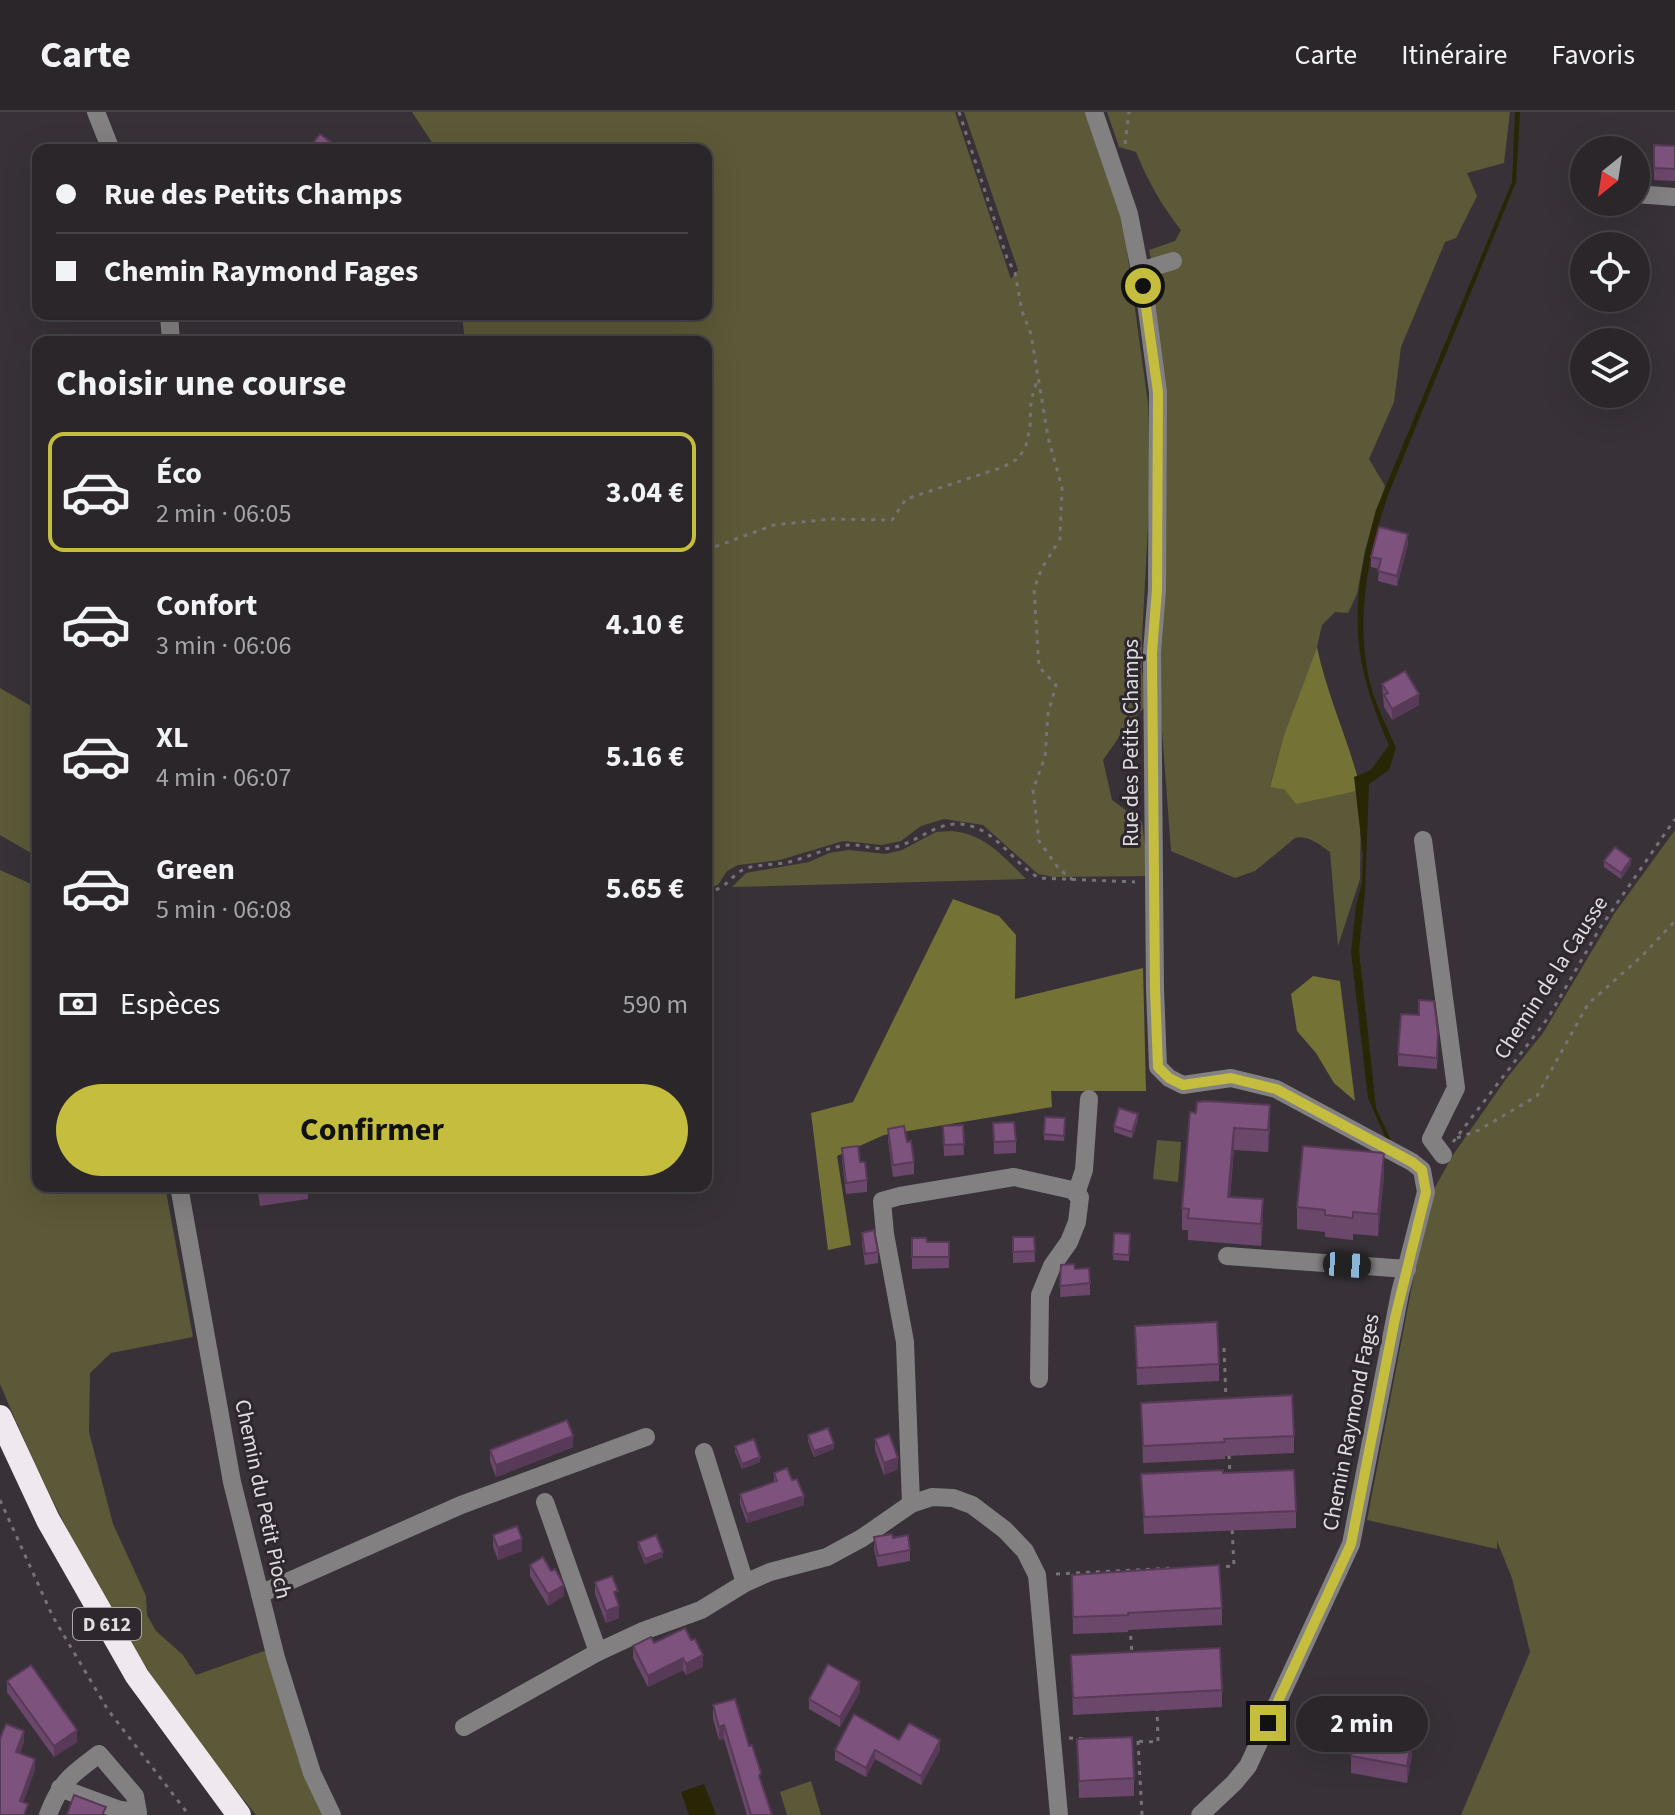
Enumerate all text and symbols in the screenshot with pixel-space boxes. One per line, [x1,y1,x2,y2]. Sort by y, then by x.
text: Carte [40,28,131,82]
text: Carte [1294,35,1357,75]
text: Itinéraire [1401,35,1508,75]
text: Favoris [1552,35,1635,75]
north arrow [1570,136,1650,216]
map controls [1570,136,1650,408]
text: Rue des Petits Champs [104,173,402,216]
button: locate [1570,232,1650,312]
text: Chemin Raymond Fages [104,250,418,293]
route start [1125,268,1161,304]
button: layers [1570,328,1650,408]
text: Choisir une course [56,358,347,409]
text: Éco [156,452,202,495]
icon: car [60,456,132,528]
text: 3.04 € [606,471,684,514]
text: 2 min · 06:05 [156,495,291,532]
text: Confort [156,584,257,627]
icon: car [60,588,132,660]
text: 4.10 € [606,603,684,646]
text: 3 min · 06:06 [156,627,291,664]
street label: Rue des Petits Champs [1115,639,1147,847]
text: XL [156,716,189,759]
icon: car [60,720,132,792]
text: 5.16 € [606,735,684,778]
text: 4 min · 06:07 [156,759,291,796]
text: Green [156,848,235,891]
icon: car [60,852,132,924]
text: 5.65 € [606,867,684,910]
street label: Chemin de la Causse [1486,889,1616,1066]
text: 5 min · 06:08 [156,891,291,928]
icon: cash [56,982,100,1026]
text: Espèces [120,983,220,1026]
text: 590 m [622,986,688,1023]
button: Confirmer [56,1084,688,1176]
car [1322,1251,1372,1279]
street label: Chemin Raymond Fages [1314,1311,1388,1533]
street label: Chemin du Petit Pioch [226,1397,300,1602]
road number: D 612 [73,1608,141,1640]
callout: 2 min [1296,1695,1428,1751]
route end [1250,1705,1286,1741]
text: 2 min [1330,1705,1394,1742]

